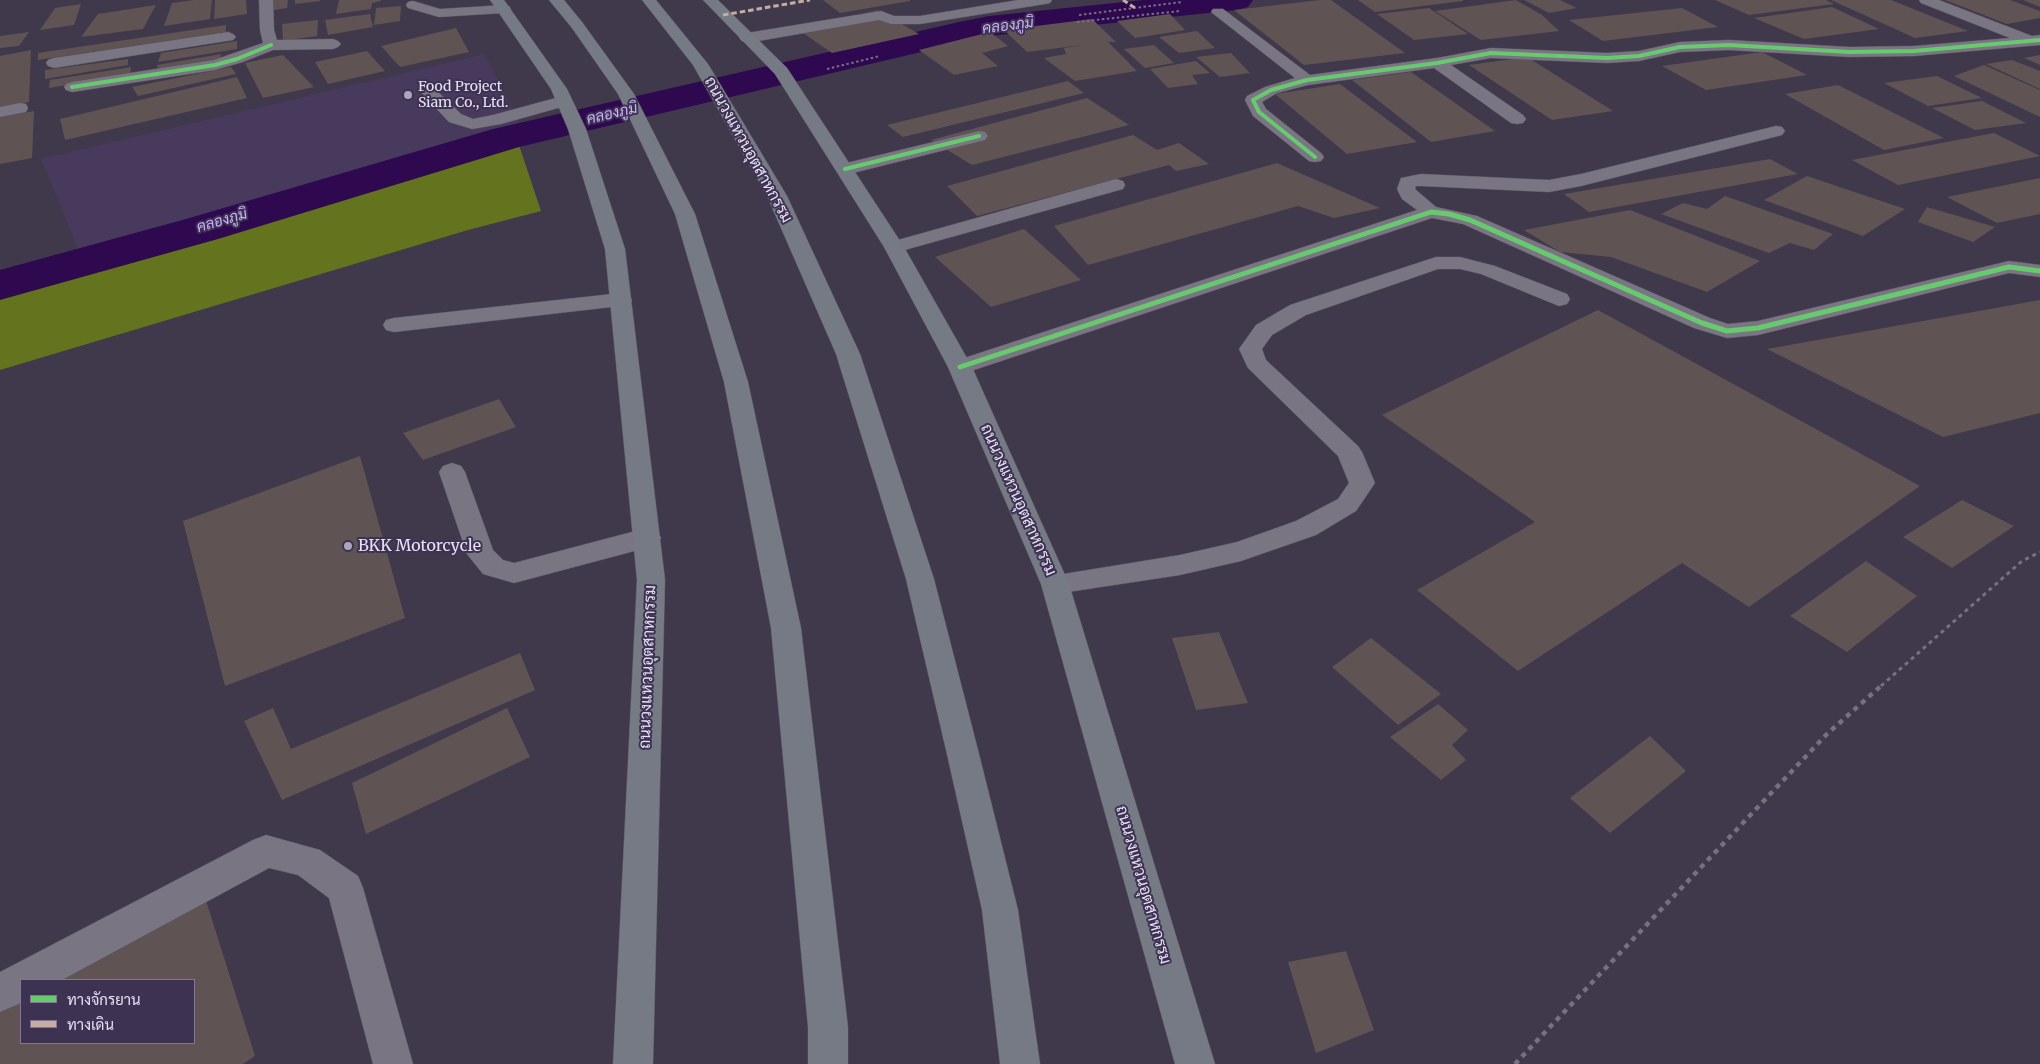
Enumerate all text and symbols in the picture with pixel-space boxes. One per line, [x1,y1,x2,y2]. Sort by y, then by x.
water label: คลองภูมิ [981,14,1035,38]
street label: ถนนวงแหวนอุตสาหกรรม [700,74,796,226]
place label: Food Project Siam Co., Ltd. [418,79,508,111]
marker: Food Project Siam Co., Ltd. [402,89,414,101]
water label: คลองภูมิ [585,99,639,129]
water label: คลองภูมิ [195,205,249,237]
street label: ถนนวงแหวนอุตสาหกรรม [976,421,1060,579]
place label: BKK Motorcycle [358,536,481,556]
marker: BKK Motorcycle [342,540,354,552]
street label: ถนนวงแหวนอุตสาหกรรม [636,585,660,749]
street label: ถนนวงแหวนอุตสาหกรรม [1111,804,1175,966]
legend [20,979,195,1044]
text: ทางจักรยาน [67,990,141,1009]
text: ทางเดิน [67,1015,114,1034]

